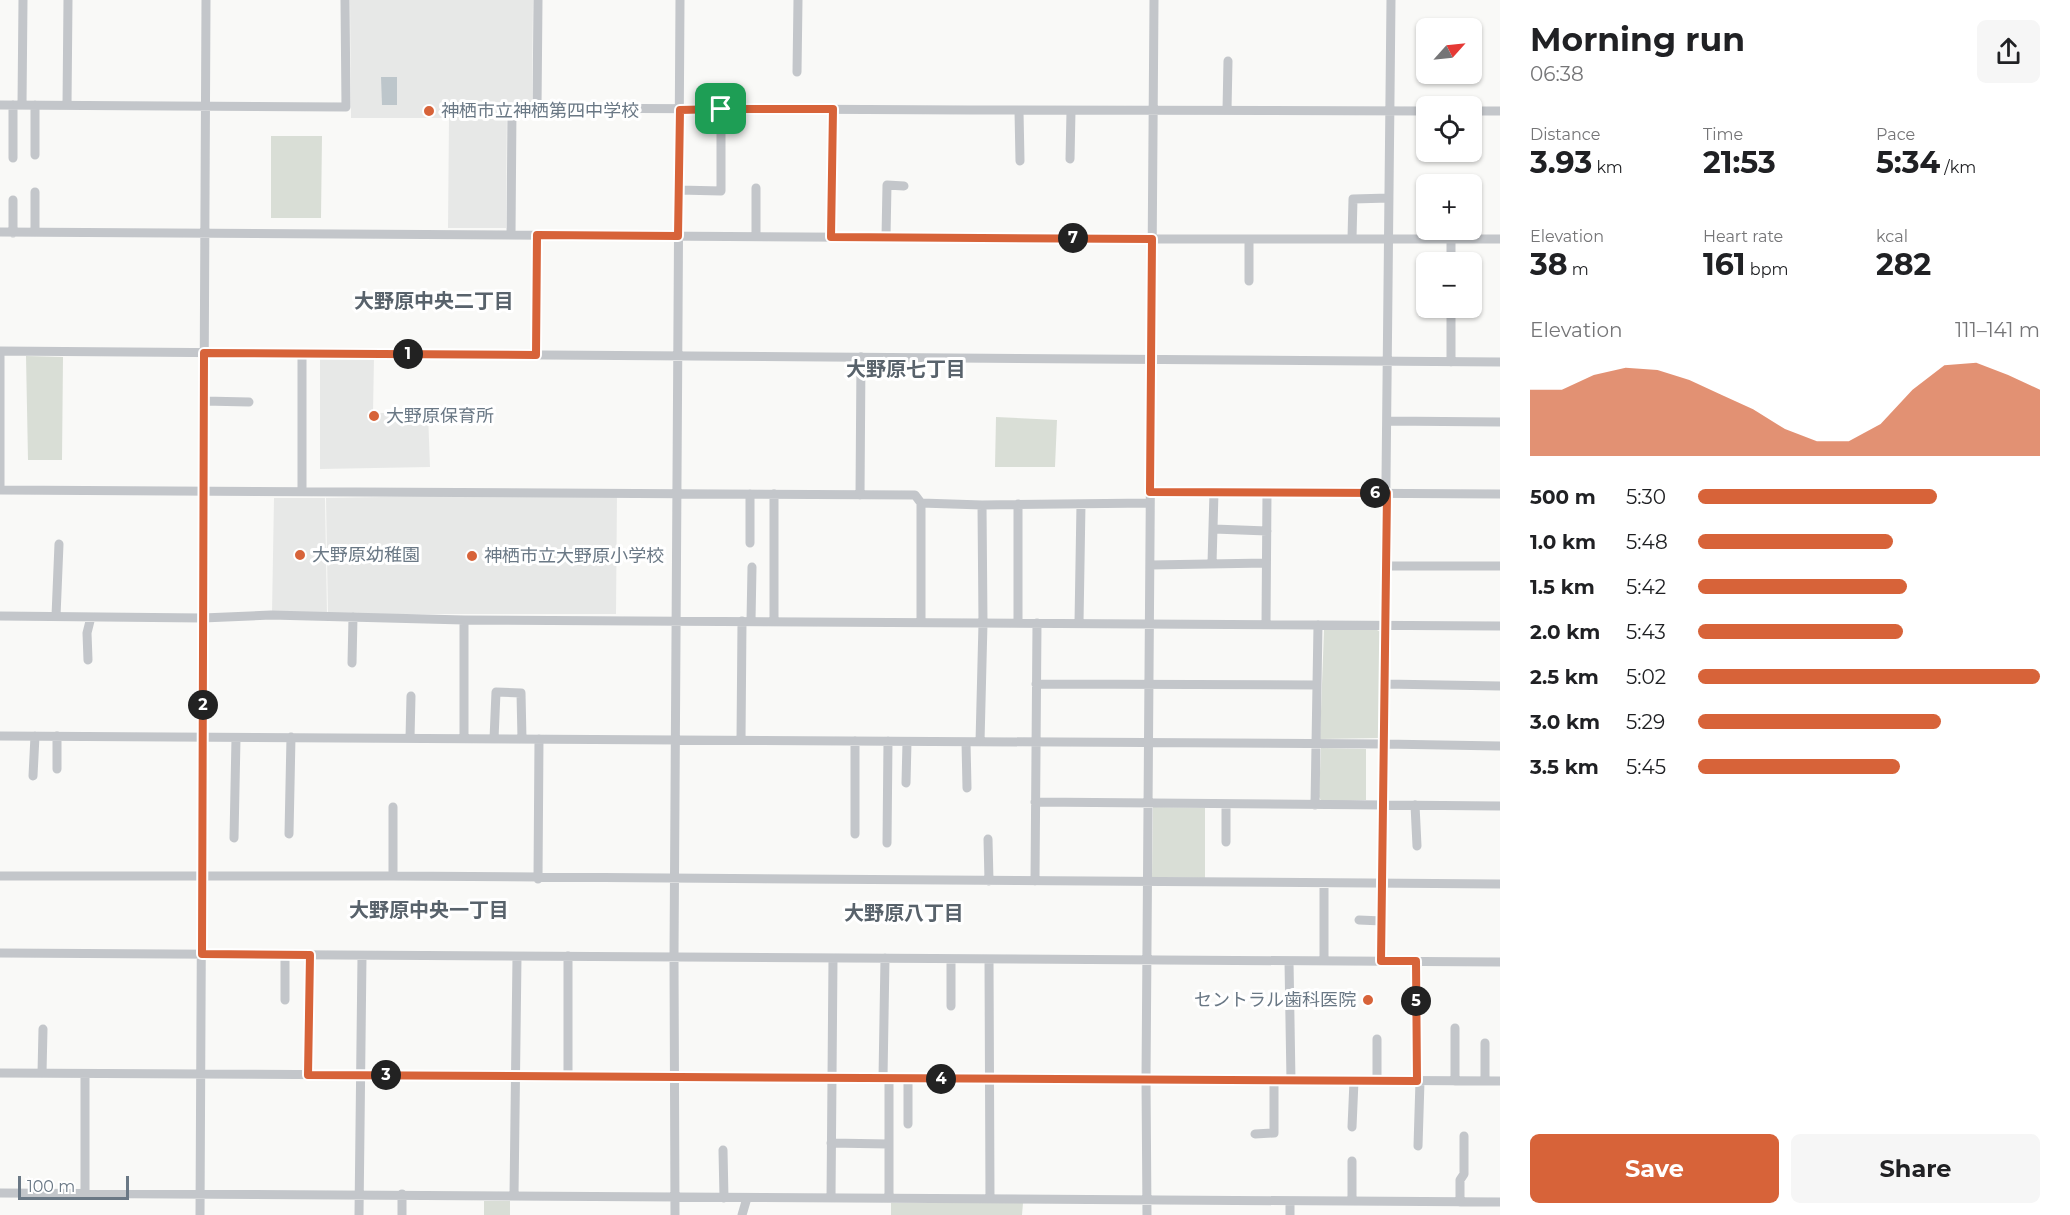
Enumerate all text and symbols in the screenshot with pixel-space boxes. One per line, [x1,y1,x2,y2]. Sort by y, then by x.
north arrow [1416,18,1482,84]
map controls [1416,18,1482,318]
text: Morning run [1530,19,1745,59]
button: share [1977,20,2040,83]
text: 06:38 [1530,62,1584,86]
pin [695,83,746,134]
icon: arrive [704,92,737,125]
button: locate [1416,96,1482,162]
place label: 神栖市立神栖第四中学校 [441,100,639,122]
marker: 神栖市立神栖第四中学校 [422,104,436,118]
text: Distance [1530,125,1600,144]
text: Time [1703,125,1743,144]
text: Pace [1876,125,1915,144]
text: 3.93 [1530,144,1592,181]
text: 21:53 [1703,144,1776,181]
text: 5:34 [1876,144,1940,181]
text: km [1592,158,1623,177]
text: /km [1940,158,1976,177]
button: + [1416,174,1482,240]
pin: 7 [1058,223,1088,253]
text: Elevation [1530,227,1604,246]
text: Heart rate [1703,227,1783,246]
text: kcal [1876,227,1908,246]
text: 7 [1068,228,1078,247]
text: 38 [1530,246,1568,283]
text: 161 [1703,246,1746,283]
text: 282 [1876,246,1931,283]
button: − [1416,252,1482,318]
text: m [1568,260,1589,279]
text: bpm [1746,260,1789,279]
district label: 大野原中央二丁目 [354,289,514,313]
text: Elevation [1530,318,1622,342]
text: 111–141 m [1955,318,2040,342]
pin: 1 [393,339,423,369]
text: 1 [405,344,411,363]
district label: 大野原七丁目 [846,357,966,381]
place label: 大野原保育所 [386,405,494,427]
marker: 大野原保育所 [367,409,381,423]
pin: 6 [1360,478,1390,508]
text: 6 [1370,483,1380,502]
text: 500 m [1530,485,1596,509]
text: 5:30 [1626,485,1666,509]
text: 1.0 km [1530,530,1596,554]
text: 5:48 [1626,530,1668,554]
place label: 大野原幼稚園 [312,544,420,566]
place label: 神栖市立大野原小学校 [484,545,664,567]
marker: 大野原幼稚園 [293,548,307,562]
marker: 神栖市立大野原小学校 [465,549,479,563]
text: 1.5 km [1530,575,1595,599]
text: 5:42 [1626,575,1666,599]
text: 2.0 km [1530,620,1600,644]
text: 5:43 [1626,620,1666,644]
text: 2.5 km [1530,665,1599,689]
text: 5:02 [1626,665,1666,689]
pin: 2 [188,690,218,720]
text: 2 [198,695,208,714]
text: 3.0 km [1530,710,1600,734]
text: 5:29 [1626,710,1665,734]
text: 3.5 km [1530,755,1599,779]
text: 5:45 [1626,755,1666,779]
district label: 大野原中央一丁目 [349,898,509,922]
district label: 大野原八丁目 [844,901,964,925]
pin: 5 [1401,986,1431,1016]
place label: セントラル歯科医院 [1194,989,1356,1011]
text: 5 [1411,991,1421,1010]
marker: セントラル歯科医院 [1361,993,1375,1007]
pin: 3 [371,1060,401,1090]
pin: 4 [926,1064,956,1094]
text: 3 [381,1065,391,1084]
text: 4 [935,1069,947,1088]
button: Save [1530,1134,1779,1203]
button: Share [1791,1134,2040,1203]
scale bar [18,1173,129,1200]
text: 100 m [27,1177,75,1196]

